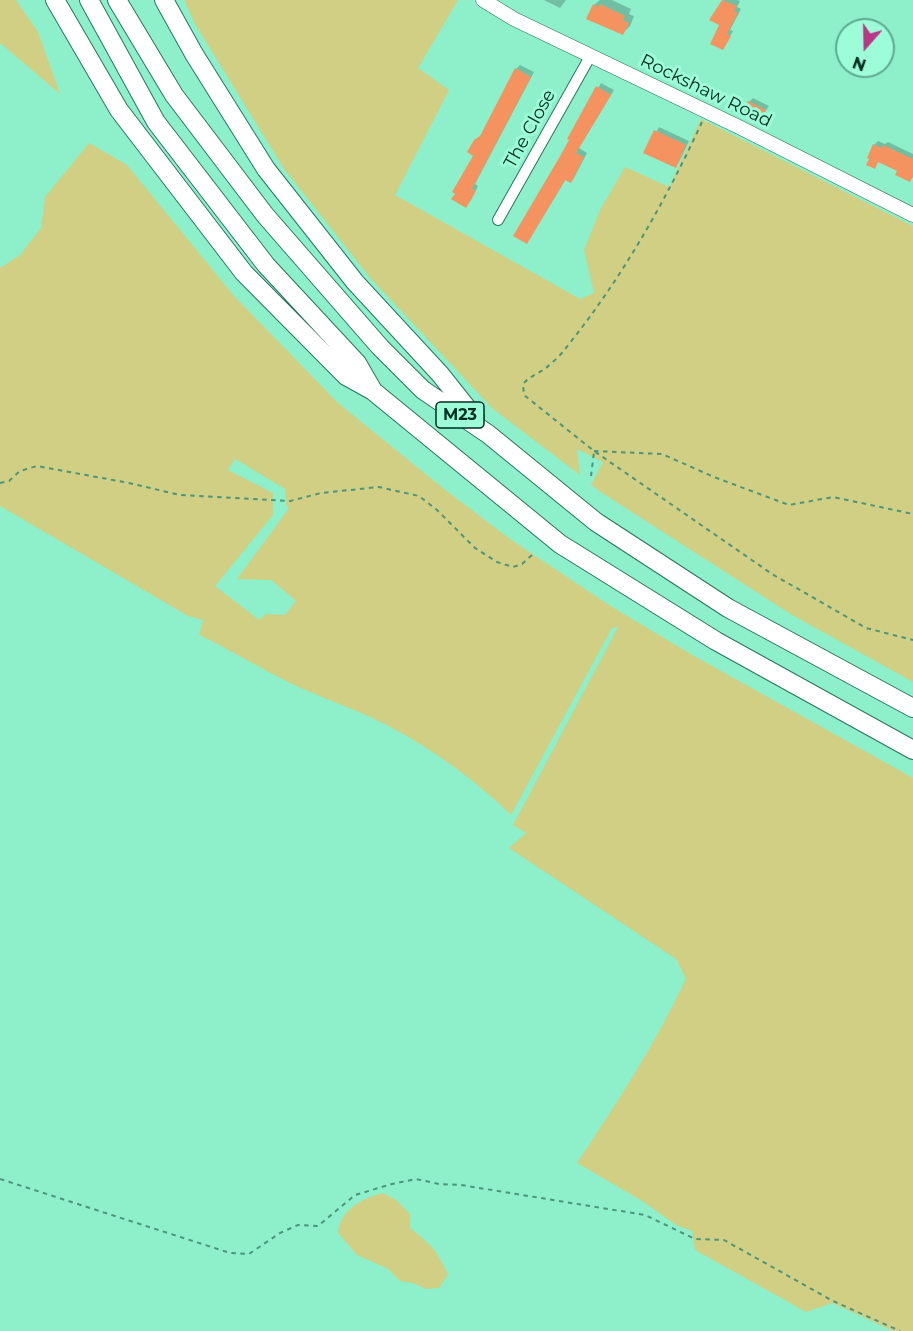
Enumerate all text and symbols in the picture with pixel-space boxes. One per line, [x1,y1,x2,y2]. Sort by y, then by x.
north arrow [835,18,895,78]
street label: Rockshaw Road [637,50,775,132]
text: N [850,52,869,75]
street label: The Close [500,86,560,172]
road number: M23 [436,402,484,428]

